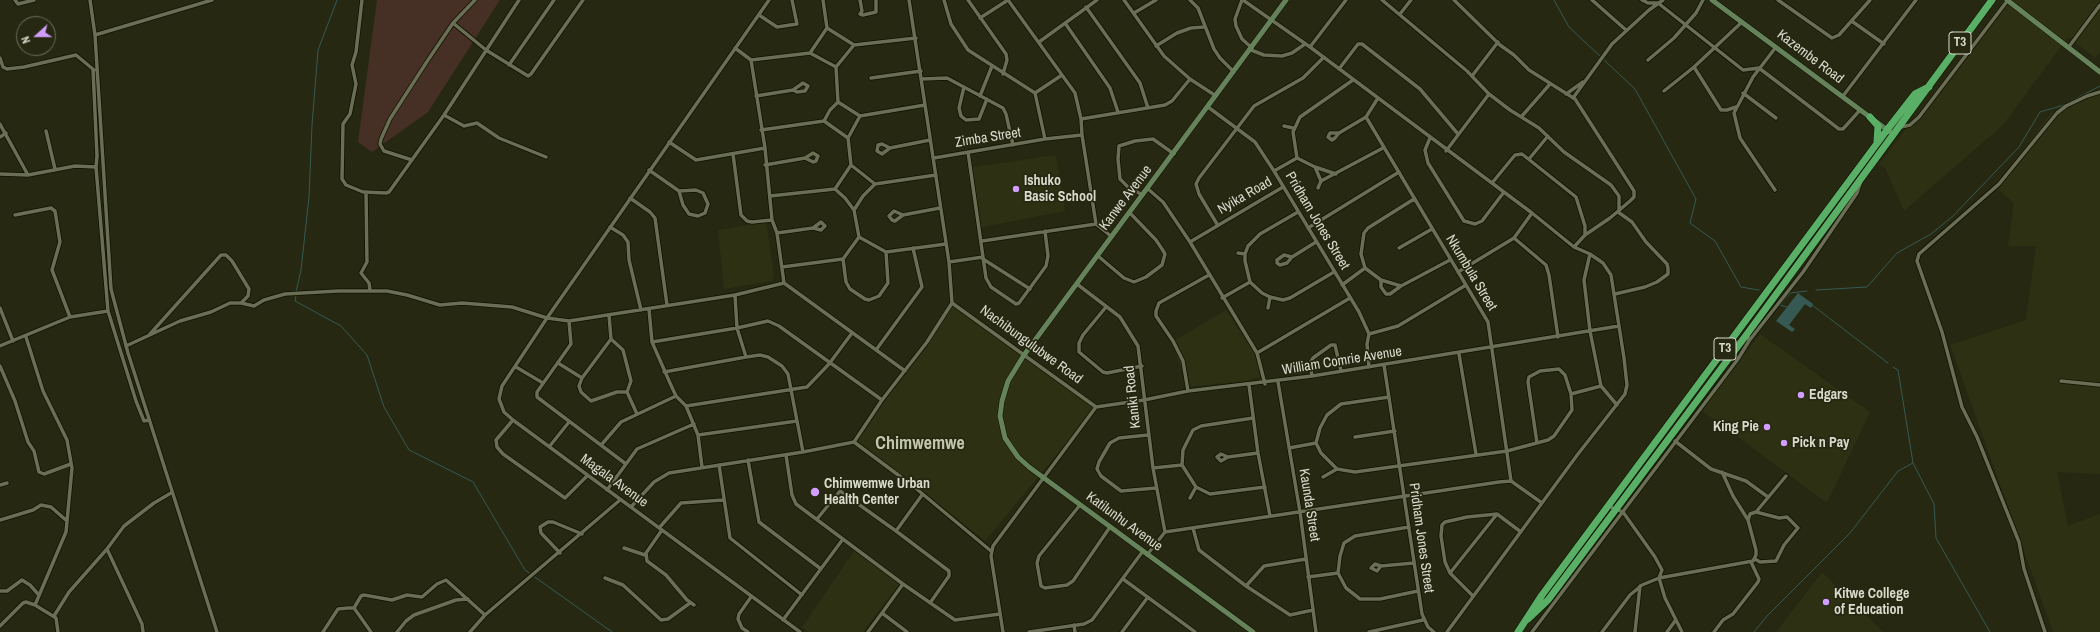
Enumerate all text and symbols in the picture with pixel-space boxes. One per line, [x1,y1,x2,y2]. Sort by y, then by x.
north arrow [16,16,56,56]
street label: Kazembe Road [1773,26,1847,88]
road number: T3 [1949,32,1971,54]
text: N [18,34,33,45]
street label: Zimba Street [954,125,1022,151]
street label: Kanwe Avenue [1096,162,1156,234]
street label: Pridham Jones Street [1281,169,1353,273]
place label: Ishuko Basic School [1024,173,1096,206]
street label: Nyika Road [1215,174,1275,218]
marker: Ishuko Basic School [1011,184,1021,194]
street label: Nkumbula Street [1442,232,1500,314]
street label: Nachibungulubwe Road [976,302,1086,388]
road number: T3 [1714,338,1736,360]
street label: William Comrie Avenue [1281,343,1403,379]
street label: Kaniki Road [1121,365,1145,429]
place label: Edgars [1809,387,1848,403]
marker: Edgars [1796,390,1806,400]
place label: King Pie [1713,419,1759,435]
marker: King Pie [1762,422,1772,432]
district label: Chimwemwe [875,433,965,455]
place label: Pick n Pay [1792,435,1849,451]
marker: Pick n Pay [1779,438,1789,448]
street label: Magala Avenue [577,451,651,511]
street label: Kaunda Street [1295,467,1323,543]
place label: Chimwemwe Urban Health Center [824,476,930,508]
street label: Pridham Jones Street [1405,482,1437,594]
marker: Chimwemwe Urban Health Center [809,486,821,498]
street label: Katilunhu Avenue [1082,489,1166,555]
place label: Kitwe College of Education [1834,586,1909,618]
marker: Kitwe College of Education [1821,597,1831,607]

